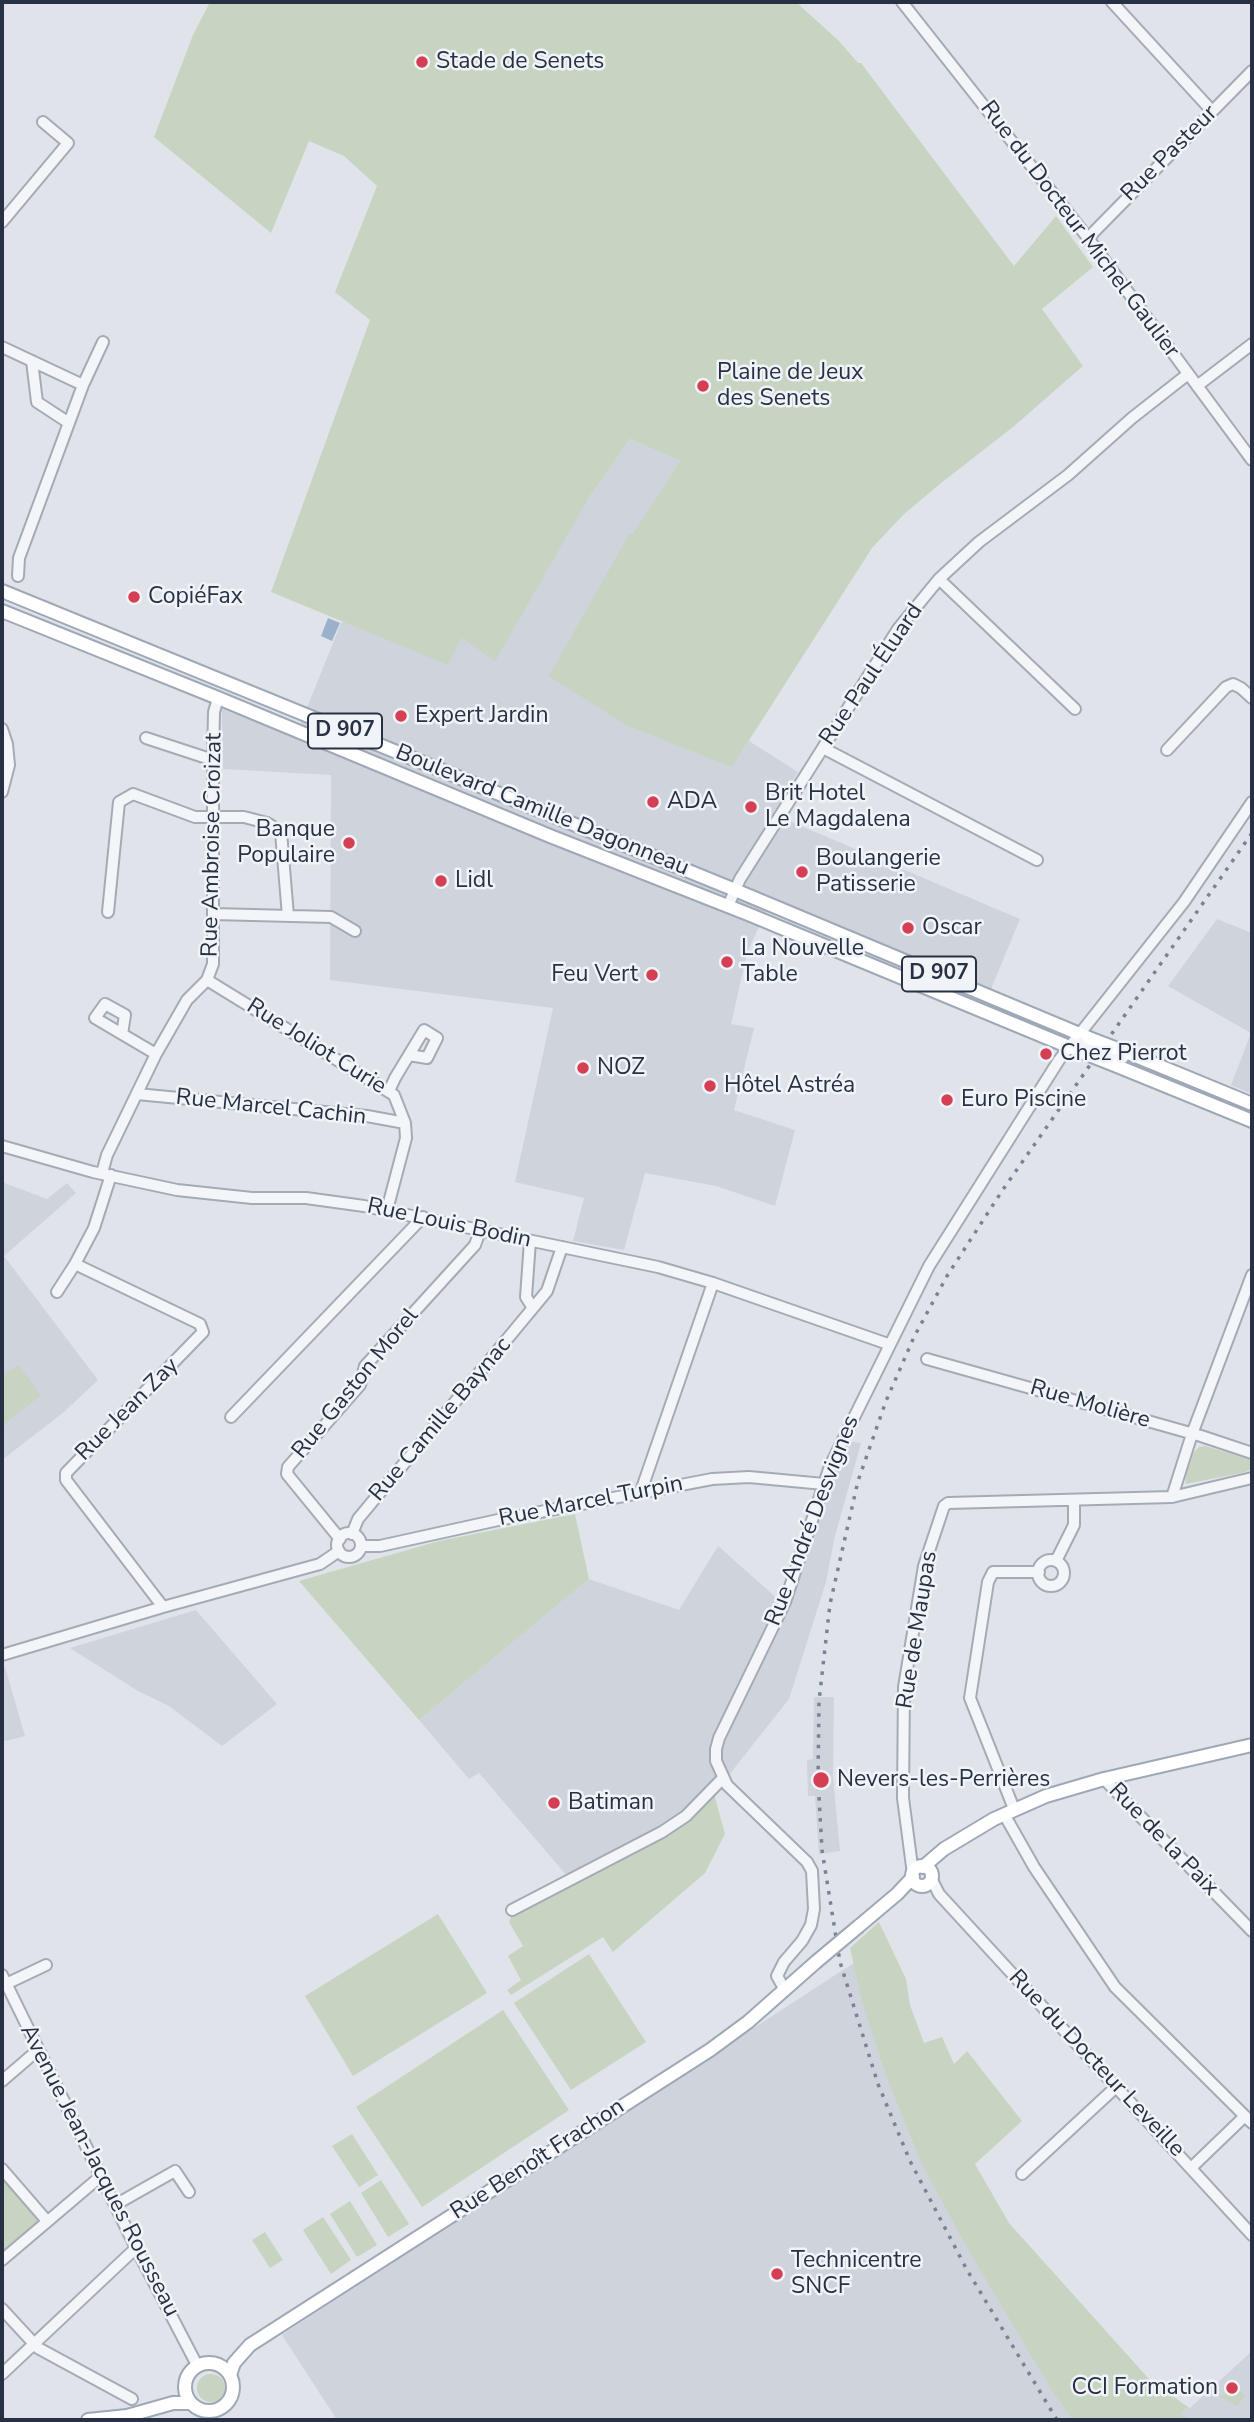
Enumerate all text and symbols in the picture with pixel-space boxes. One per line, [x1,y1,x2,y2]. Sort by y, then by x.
place label: Stade de Senets [436,48,604,76]
marker: Stade de Senets [414,54,430,70]
street label: Rue du Docteur Michel Gaulier [973,96,1185,364]
street label: Rue Pasteur [1116,100,1224,208]
place label: Plaine de Jeux des Senets [717,359,863,413]
marker: Plaine de Jeux des Senets [695,378,711,394]
place label: CopiéFax [148,583,243,611]
marker: CopiéFax [126,589,142,605]
street label: Rue Paul Éluard [814,599,930,751]
place label: Expert Jardin [415,702,548,730]
marker: Expert Jardin [393,708,409,724]
road number: D 907 [308,714,382,748]
street label: Rue Ambroise Croizat [197,733,229,957]
street label: Boulevard Camille Dagonneau [391,739,693,883]
place label: Brit Hotel Le Magdalena [765,780,911,834]
place label: ADA [667,788,717,816]
marker: ADA [645,794,661,810]
marker: Brit Hotel Le Magdalena [743,799,759,815]
place label: Banque Populaire [237,816,335,870]
marker: Banque Populaire [341,835,357,851]
place label: Boulangerie Patisserie [816,845,941,899]
marker: Boulangerie Patisserie [794,864,810,880]
place label: Lidl [455,867,493,895]
marker: Lidl [433,873,449,889]
place label: Oscar [922,914,982,942]
marker: Oscar [900,920,916,936]
place label: La Nouvelle Table [741,935,864,989]
marker: La Nouvelle Table [719,954,735,970]
road number: D 907 [902,956,976,992]
place label: Feu Vert [551,961,638,989]
marker: Feu Vert [644,967,660,983]
street label: Rue Joliot Curie [241,993,391,1101]
place label: Chez Pierrot [1060,1040,1186,1068]
marker: Chez Pierrot [1038,1046,1054,1062]
place label: NOZ [597,1054,645,1082]
marker: NOZ [575,1060,591,1076]
place label: Hôtel Astréa [724,1072,855,1100]
marker: Hôtel Astréa [702,1078,718,1094]
street label: Rue Marcel Cachin [175,1084,367,1132]
place label: Euro Piscine [961,1086,1086,1114]
marker: Euro Piscine [939,1092,955,1108]
street label: Rue Louis Bodin [364,1193,534,1255]
street label: Rue Gaston Morel [287,1303,425,1465]
street label: Rue Camille Baynac [364,1332,518,1508]
street label: Rue Jean Zay [71,1353,185,1467]
street label: Rue Molière [1027,1375,1153,1435]
street label: Rue André Desvignes [760,1412,866,1630]
street label: Rue Marcel Turpin [497,1471,685,1533]
street label: Rue de Maupas [892,1549,944,1711]
place label: Nevers-les-Perrières [837,1766,1050,1794]
marker: Nevers-les-Perrières [811,1770,831,1790]
street label: Rue de la Paix [1102,1778,1224,1902]
place label: Batiman [568,1789,654,1817]
marker: Batiman [546,1795,562,1811]
street label: Rue du Docteur Leveille [1002,1965,1190,2163]
street label: Avenue Jean-Jacques Rousseau [13,2020,185,2322]
street label: Rue Benoît Frachon [446,2094,630,2226]
place label: Technicentre SNCF [791,2247,922,2301]
marker: Technicentre SNCF [769,2266,785,2282]
place label: CCI Formation [1071,2374,1218,2402]
marker: CCI Formation [1224,2380,1240,2396]

